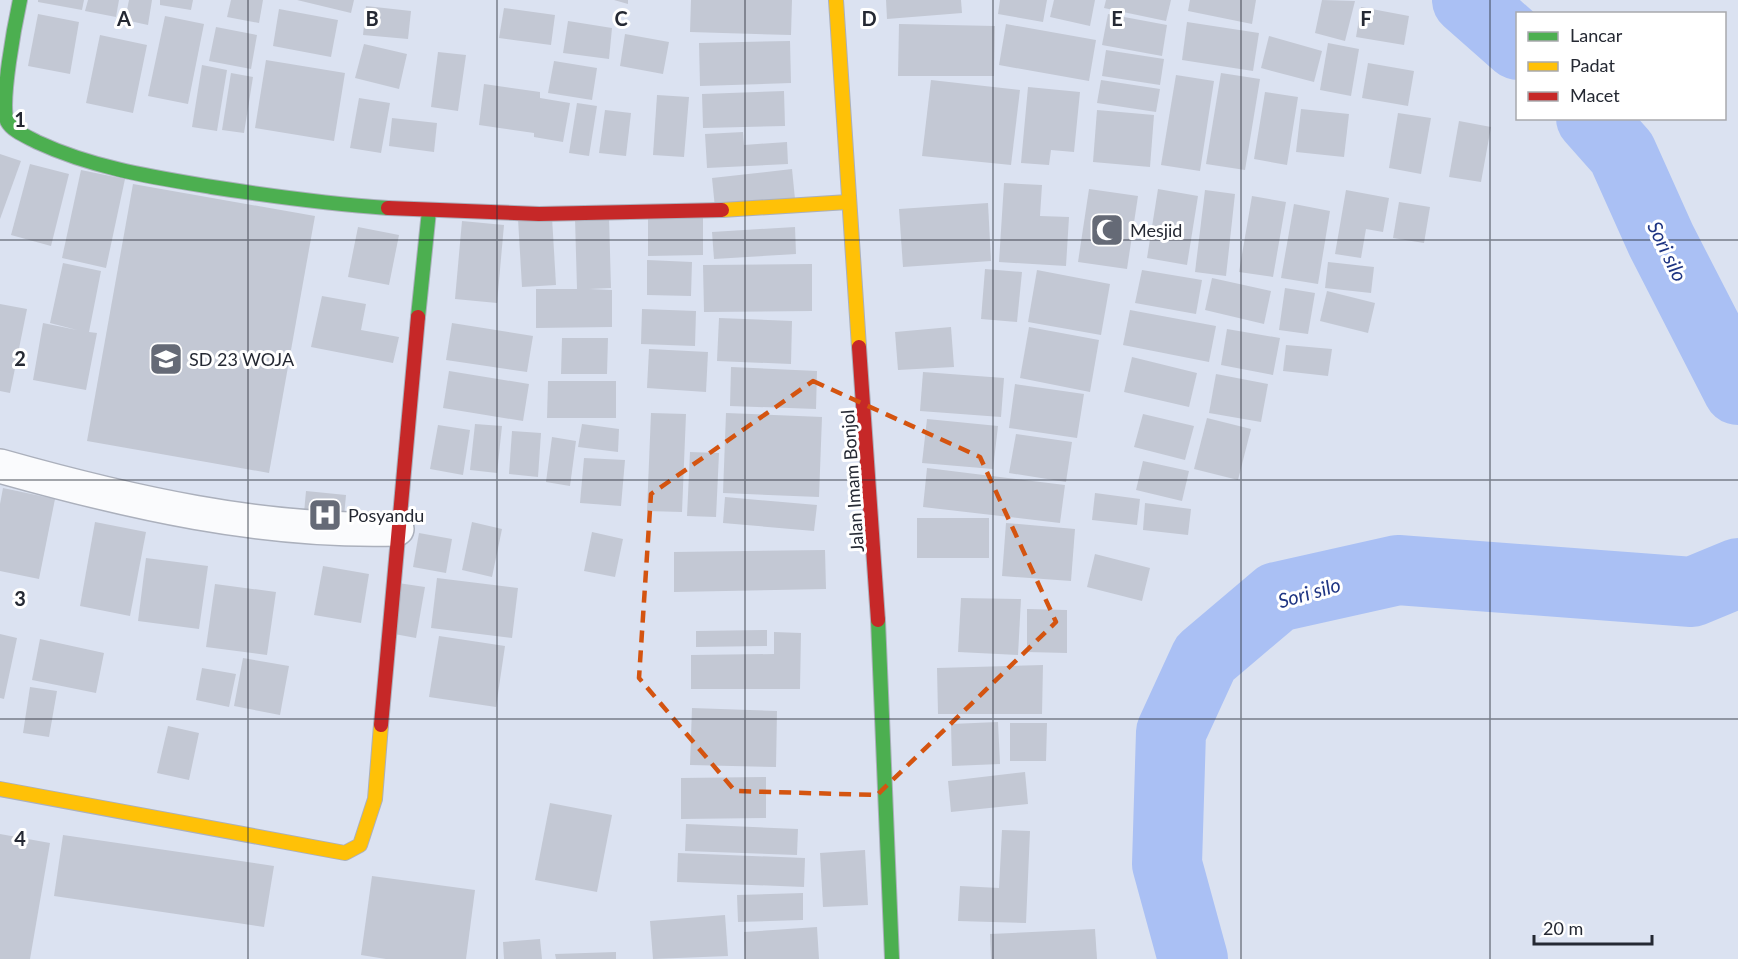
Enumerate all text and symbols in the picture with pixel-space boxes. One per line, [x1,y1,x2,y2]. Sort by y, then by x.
text: A [116,6,131,30]
text: B [365,6,379,30]
text: C [614,6,628,30]
text: D [861,6,877,30]
text: E [1111,6,1123,30]
text: F [1360,6,1372,30]
legend [1516,12,1726,120]
text: Lancar [1570,24,1623,46]
text: Padat [1570,54,1615,76]
text: Macet [1570,84,1620,106]
text: 1 [14,107,26,131]
mosque icon: Mesjid [1089,212,1125,248]
water label: Sori silo [1643,217,1693,285]
place label: Mesjid [1130,219,1182,241]
school or university icon: SD 23 WOJA [148,341,184,377]
text: 2 [14,346,26,370]
place label: SD 23 WOJA [189,348,295,370]
street label: Jalan Imam Bonjol [836,409,868,553]
hospital icon: Posyandu [307,497,343,533]
place label: Posyandu [348,504,424,526]
water label: Sori silo [1275,572,1343,612]
text: 3 [14,586,26,610]
text: 4 [14,826,26,850]
scale bar [1534,908,1652,946]
text: 20 m [1543,917,1583,939]

